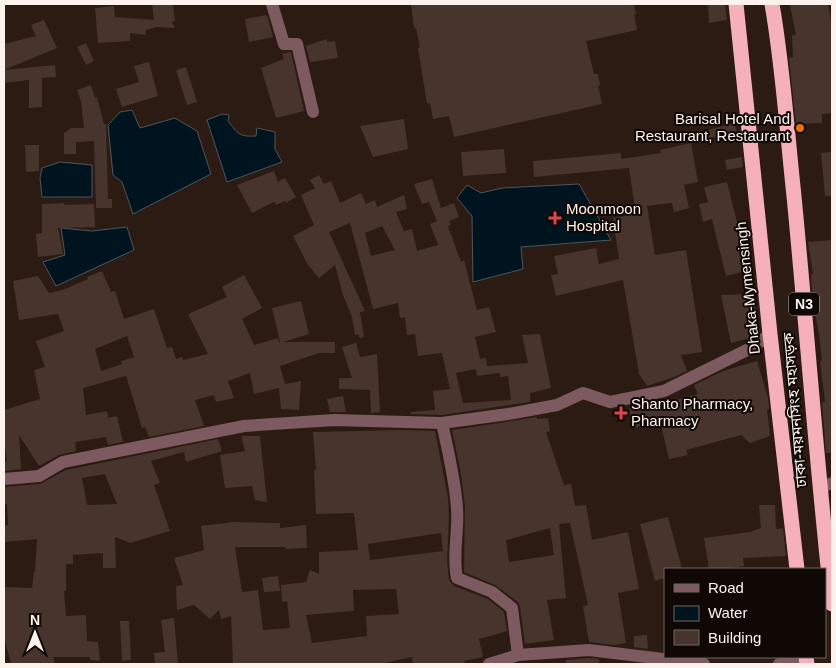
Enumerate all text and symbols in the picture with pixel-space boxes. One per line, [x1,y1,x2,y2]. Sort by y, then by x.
place label: Barisal Hotel And Restaurant, Restaurant [635,110,791,144]
marker: Barisal Hotel And Restaurant, Restaurant [794,122,806,134]
place label: Moonmoon Hospital [566,200,641,234]
marker: Moonmoon Hospital [548,211,562,225]
street label: Dhaka-Mymensingh [732,221,763,355]
road number: N3 [789,292,819,316]
street label: ঢাকা-ময়মনসিংহ মহাসড়ক [779,331,810,489]
place label: Shanto Pharmacy, Pharmacy [631,395,753,429]
marker: Shanto Pharmacy, Pharmacy [615,407,627,419]
legend [664,568,826,658]
text: Road [708,579,744,596]
text: Water [708,604,747,621]
north arrow [10,608,60,658]
text: N [30,612,40,628]
text: Building [708,629,761,646]

